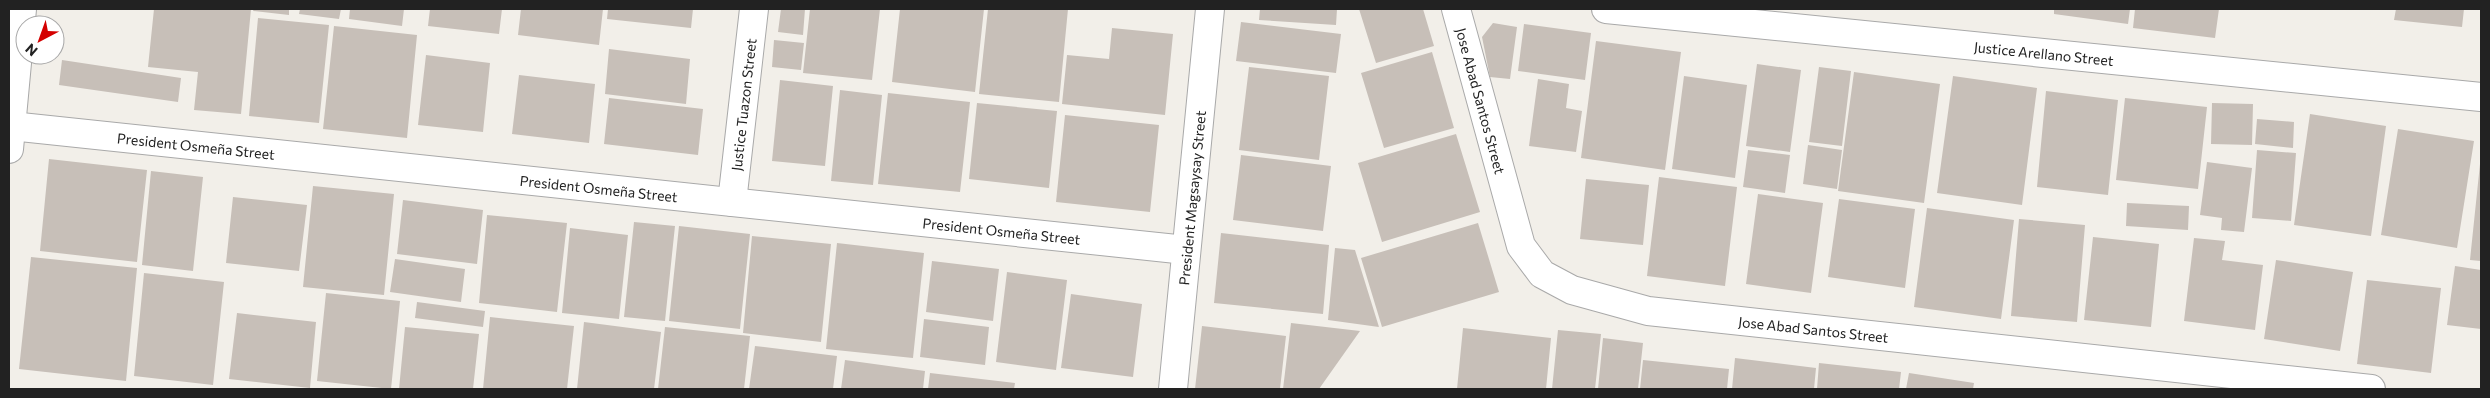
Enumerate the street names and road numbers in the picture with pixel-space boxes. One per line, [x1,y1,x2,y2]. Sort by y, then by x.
street label: Jose Abad Santos Street [1453,26,1509,176]
street label: Justice Tuazon Street [727,37,759,172]
street label: Justice Arellano Street [1973,38,2115,69]
street label: President Magsaysay Street [1175,109,1209,286]
street label: President Osmeña Street [116,129,276,162]
street label: President Osmeña Street [519,171,679,205]
street label: President Osmeña Street [922,214,1081,247]
street label: Jose Abad Santos Street [1737,312,1890,345]

